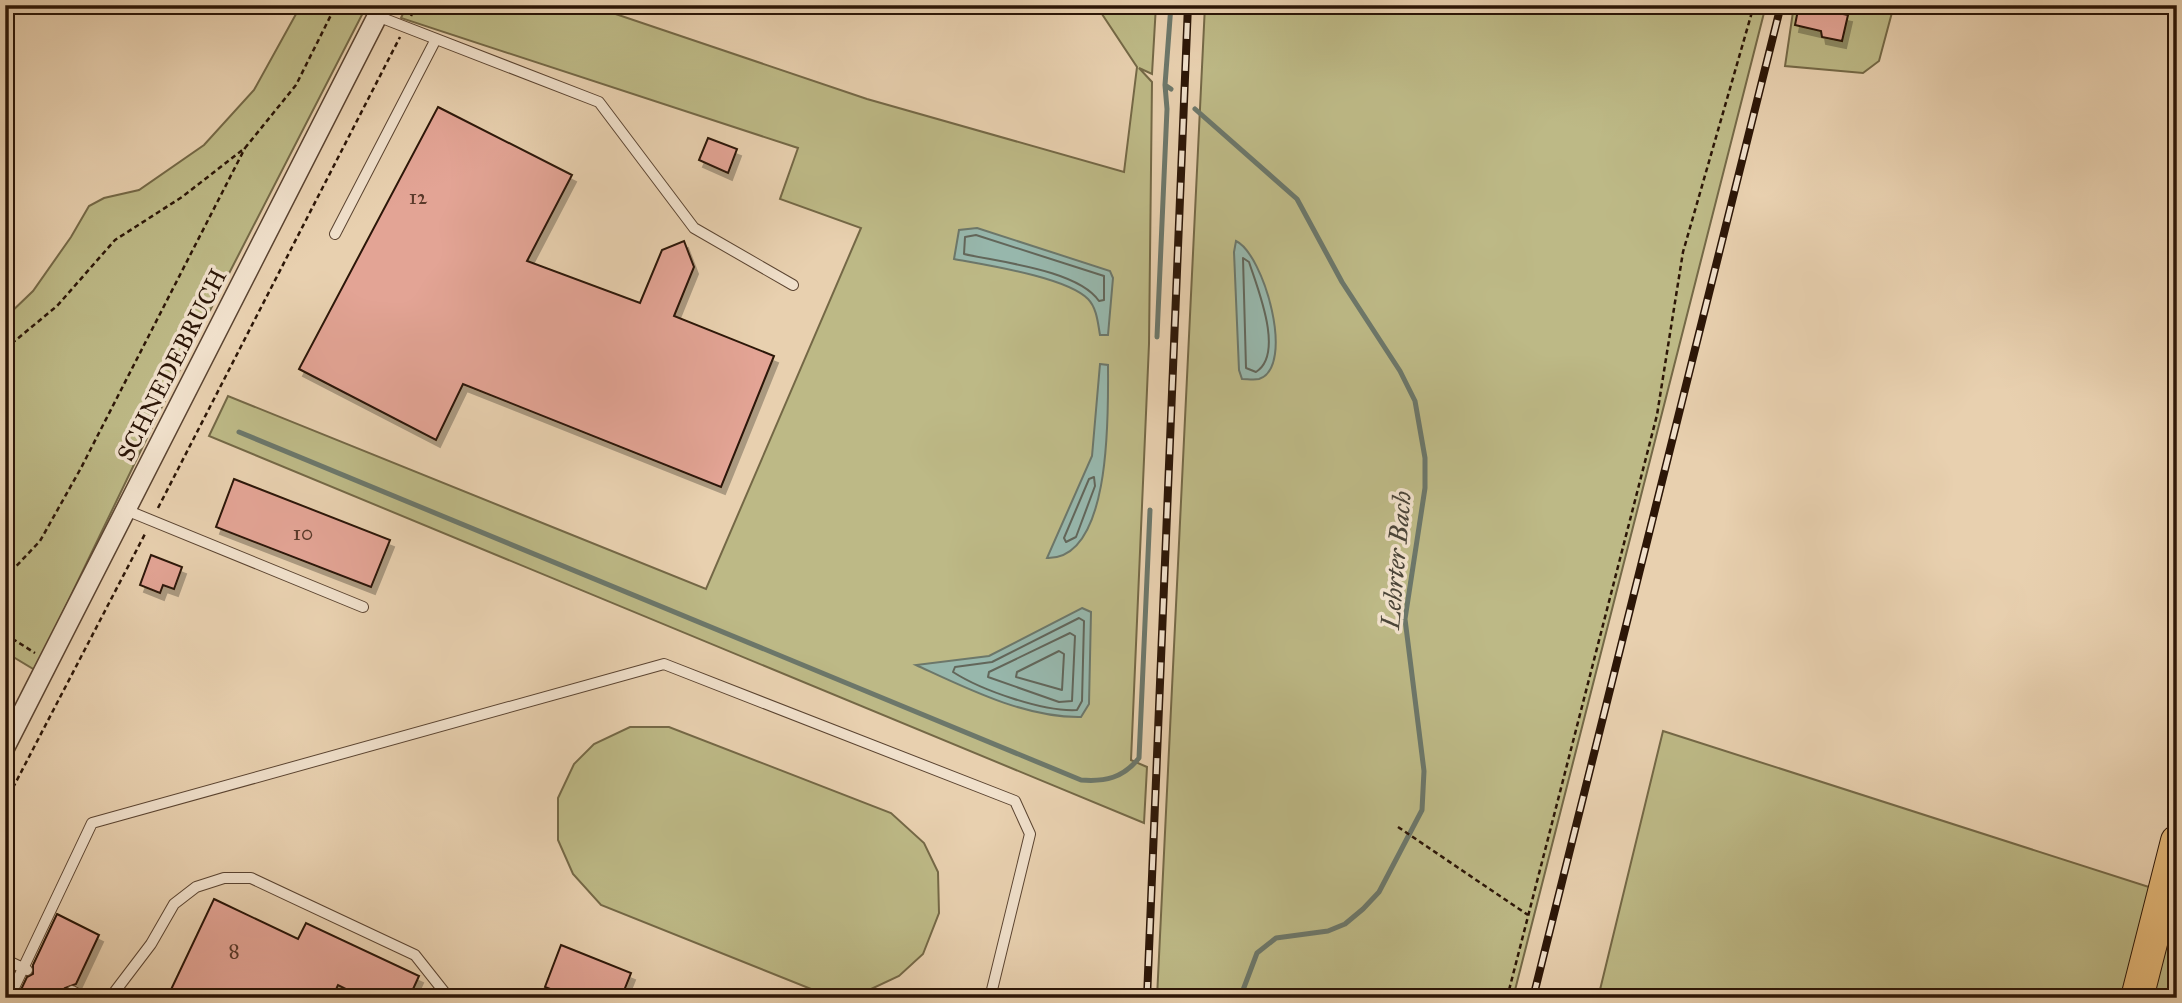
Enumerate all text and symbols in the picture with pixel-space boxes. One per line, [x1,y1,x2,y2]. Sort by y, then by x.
house number: 12 [409,184,428,210]
street label: SCHNEDEBRUCH [111,264,233,466]
water label: Lehrter Bach [1374,489,1418,631]
house number: 10 [293,520,313,546]
house number: 8 [228,938,240,964]

